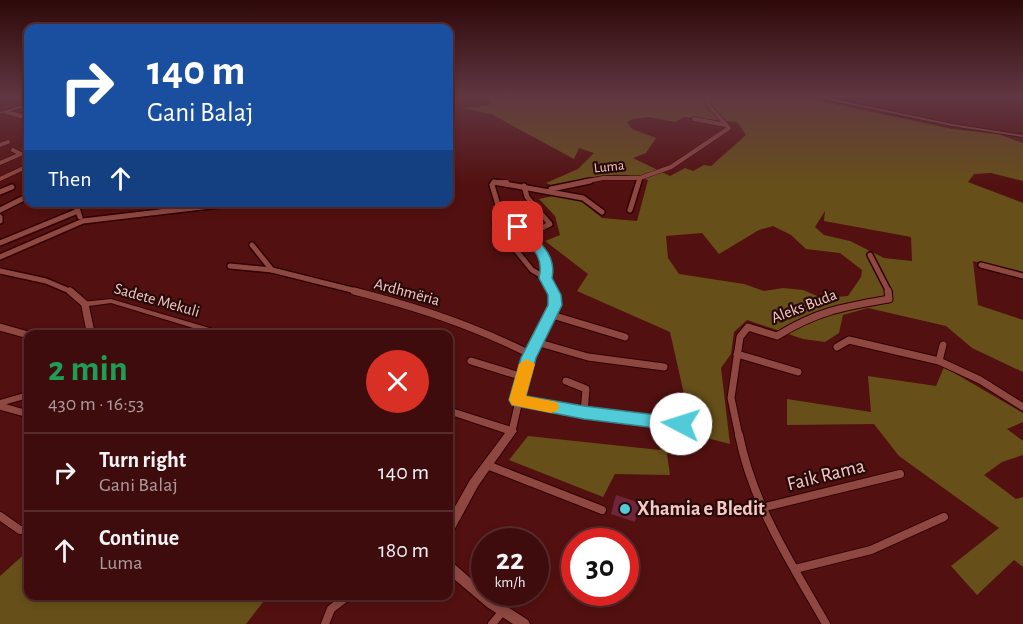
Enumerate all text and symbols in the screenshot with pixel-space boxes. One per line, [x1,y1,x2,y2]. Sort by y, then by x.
icon: right [48,48,126,126]
text: 140 m [147,50,245,92]
text: Gani Balaj [147,99,253,126]
street label: Luma [593,158,625,176]
icon: ahead [104,162,137,195]
text: Then [48,168,92,190]
pin [492,201,543,252]
icon: arrive [501,210,534,243]
street label: Ardhmëria [372,276,442,308]
street label: Sadete Mekuli [112,280,202,320]
street label: Aleks Buda [769,286,839,326]
button: close [366,350,429,413]
text: 2 min [48,351,128,387]
position arrow [649,392,713,456]
text: 430 m · 16:53 [48,394,144,414]
text: Turn right [99,449,186,471]
icon: right [48,456,81,489]
street label: Faik Rama [785,456,867,494]
text: 140 m [378,461,429,483]
text: Gani Balaj [99,475,178,495]
place label: Xhamia e Bledit [637,499,765,519]
marker: Xhamia e Bledit [618,502,632,516]
text: Continue [99,527,179,549]
speed limit sign: 30 [561,528,639,606]
icon: ahead [48,534,81,567]
text: 180 m [378,539,429,561]
text: 22 [496,545,524,575]
text: Luma [99,553,143,573]
text: km/h [495,575,525,590]

